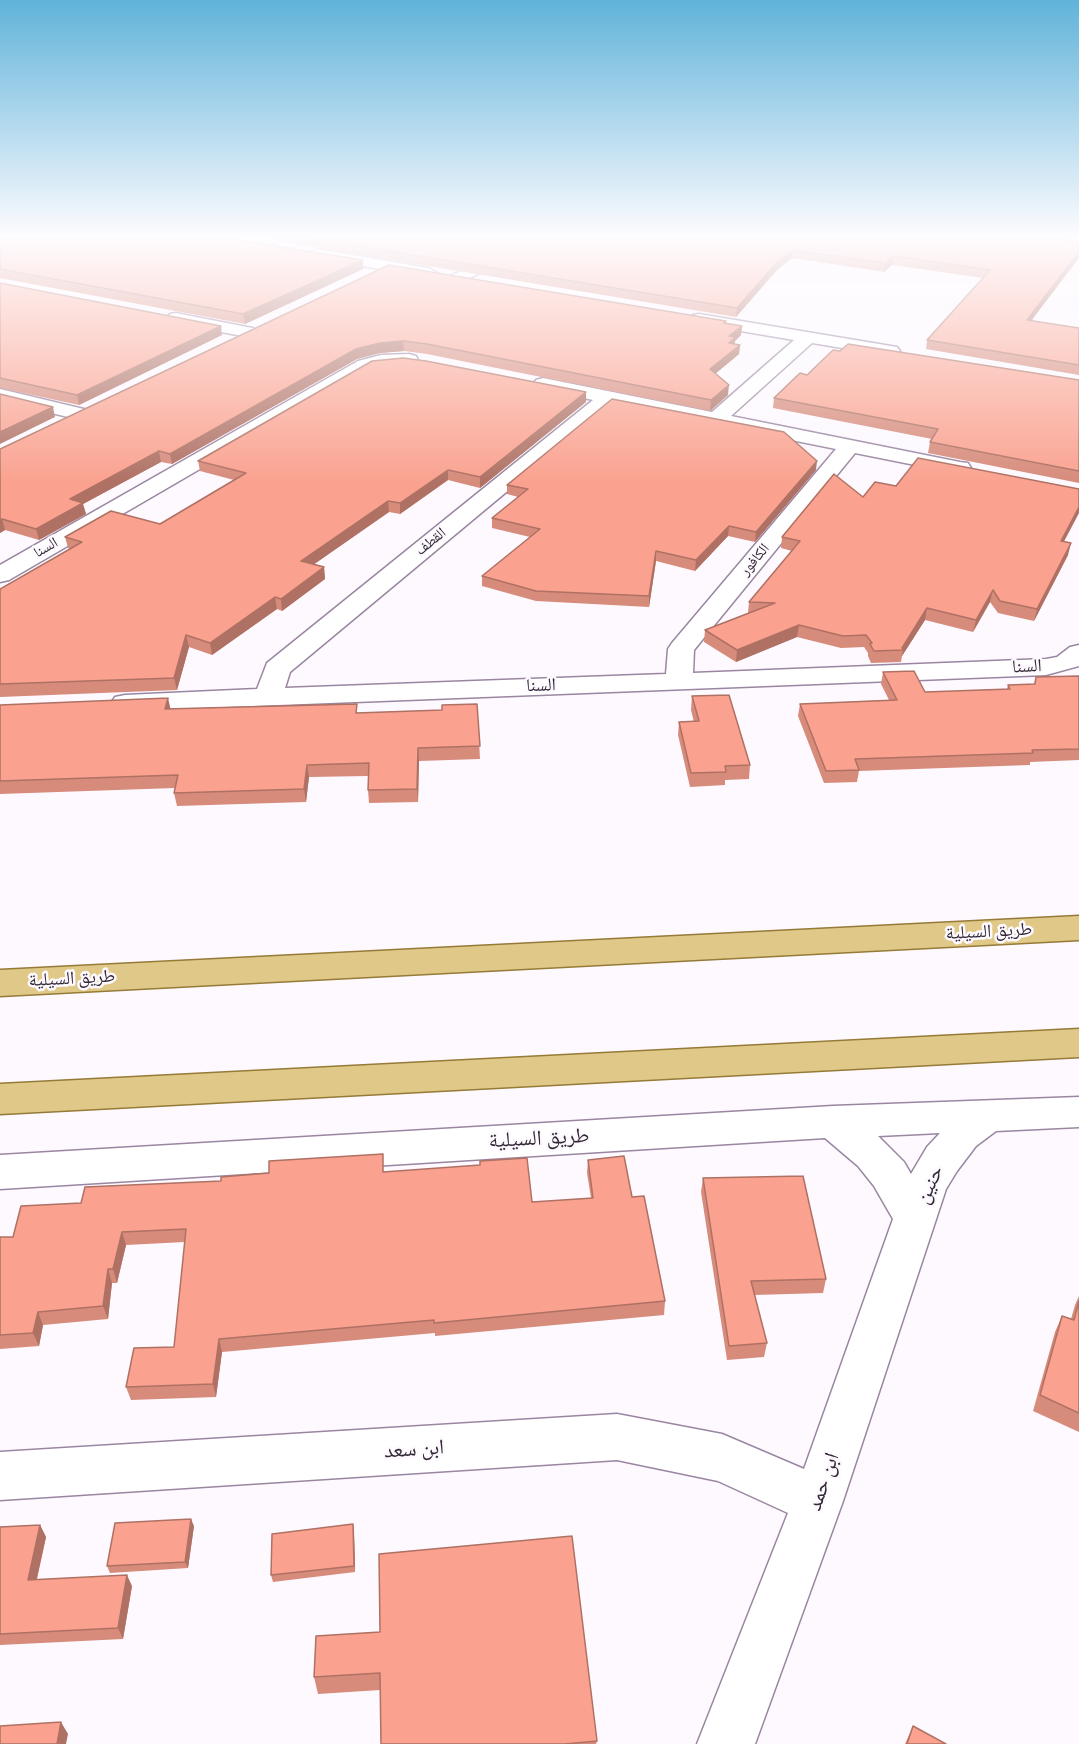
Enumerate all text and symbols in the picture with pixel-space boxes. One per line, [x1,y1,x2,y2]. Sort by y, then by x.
street label: القطف [412,524,450,560]
street label: السنا [31,534,61,562]
street label: الكافور [736,540,774,580]
street label: السنا [1012,655,1042,679]
street label: السنا [526,675,556,697]
street label: طريق السيلية [945,919,1033,945]
street label: طريق السيلية [28,966,116,992]
street label: طريق السيلية [488,1124,590,1154]
street label: حنين [910,1162,950,1208]
street label: ابن سعد [383,1435,445,1465]
street label: ابن حمد [802,1450,846,1514]

